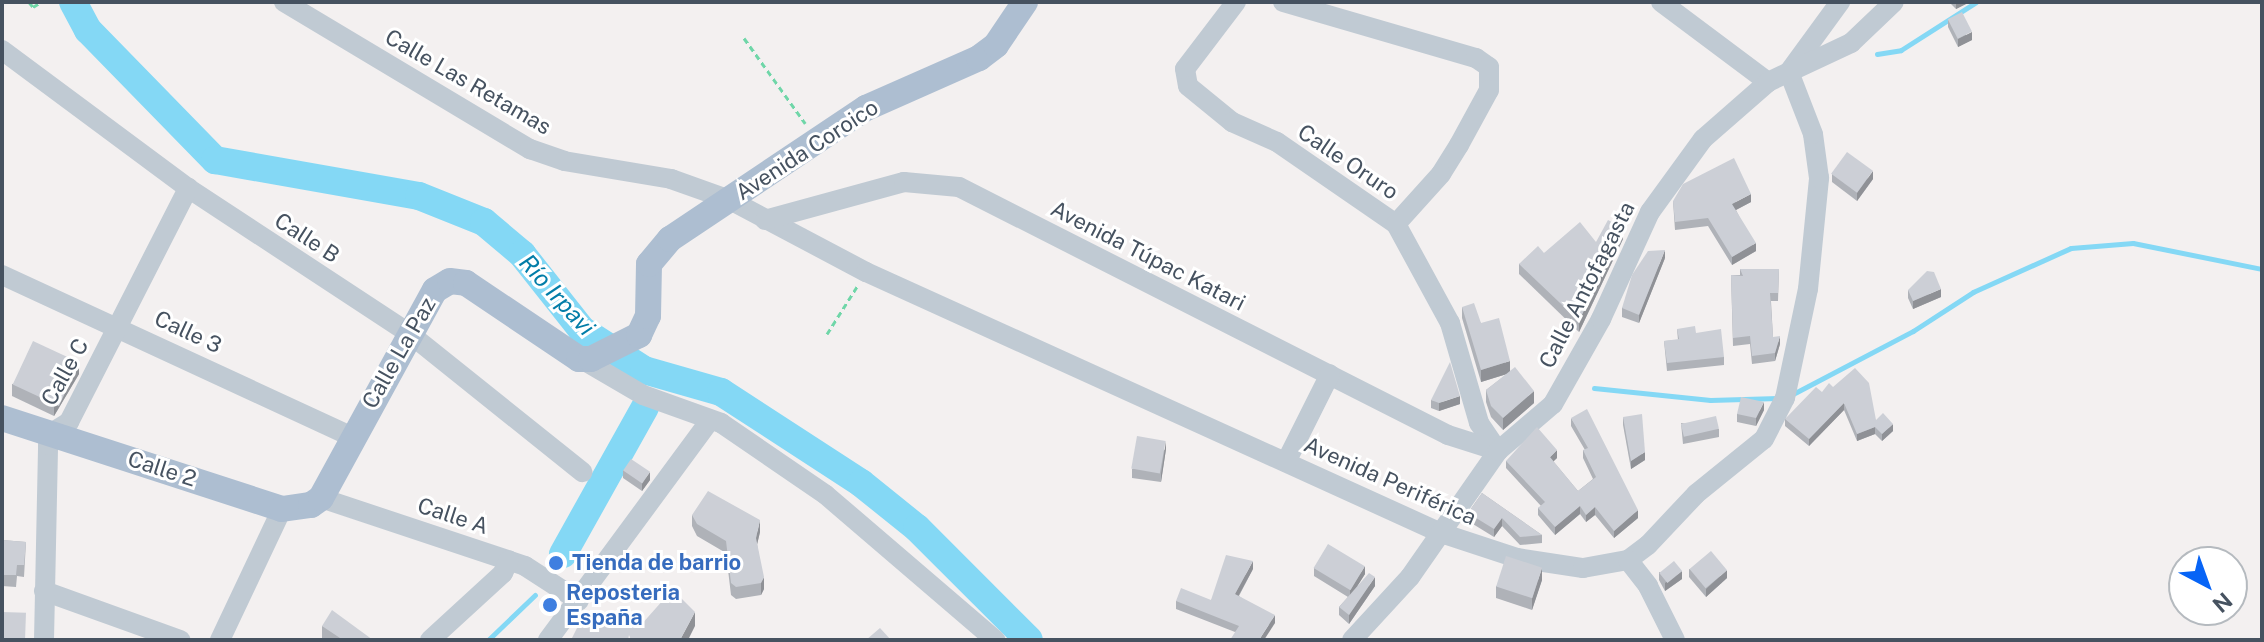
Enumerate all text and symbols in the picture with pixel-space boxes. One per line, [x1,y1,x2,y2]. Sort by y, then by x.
street label: Calle Las Retamas [380,24,556,140]
street label: Avenida Coroico [731,94,883,206]
street label: Calle Oruro [1293,119,1403,205]
street label: Avenida Túpac Katari [1046,195,1250,317]
street label: Calle Antofagasta [1534,197,1640,373]
street label: Calle B [270,207,344,269]
water label: Río Irpavi [513,248,601,342]
street label: Calle La Paz [357,293,441,413]
street label: Calle 3 [150,305,226,359]
street label: Calle C [36,334,94,410]
street label: Avenida Periférica [1300,431,1480,531]
street label: Calle 2 [124,446,200,492]
street label: Calle A [414,492,492,540]
north arrow [2168,546,2248,626]
place label: Tienda de barrio [572,550,741,576]
marker: Tienda de barrio [547,554,565,572]
place label: Reposteria España [566,579,680,630]
text: N [2207,587,2237,618]
marker: Reposteria España [541,596,559,614]

